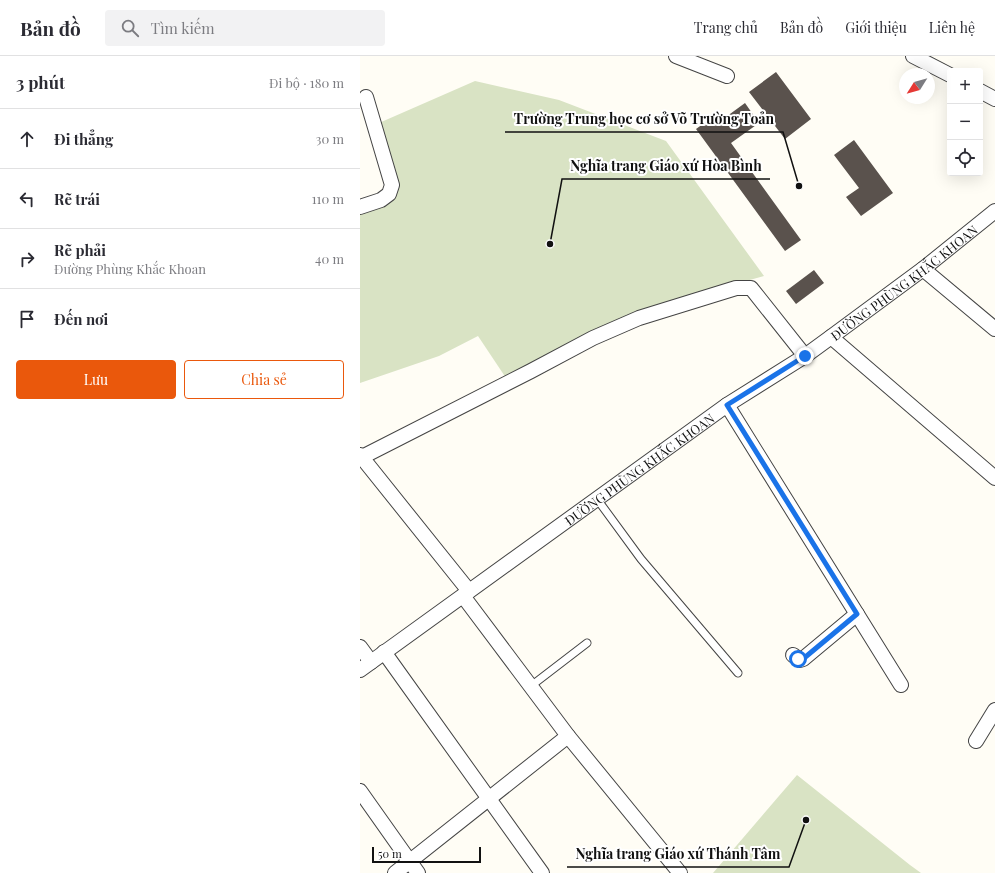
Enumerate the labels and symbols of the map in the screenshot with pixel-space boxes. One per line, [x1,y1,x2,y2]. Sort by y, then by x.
north arrow [899,68,935,104]
callout: Trường Trung học cơ sở Võ Trường Toản [505,106,783,132]
text: Trường Trung học cơ sở Võ Trường Toản [514,109,775,128]
callout: Nghĩa trang Giáo xứ Hòa Bình [562,153,770,179]
text: Nghĩa trang Giáo xứ Hòa Bình [570,156,762,175]
street label: ĐƯỜNG PHÙNG KHẮC KHOAN [827,220,980,343]
route end [796,347,814,365]
street label: ĐƯỜNG PHÙNG KHẮC KHOAN [561,409,717,528]
route start [789,650,807,668]
callout: Nghĩa trang Giáo xứ Thánh Tâm [567,841,789,867]
text: Nghĩa trang Giáo xứ Thánh Tâm [576,844,781,863]
scale bar [372,845,481,864]

